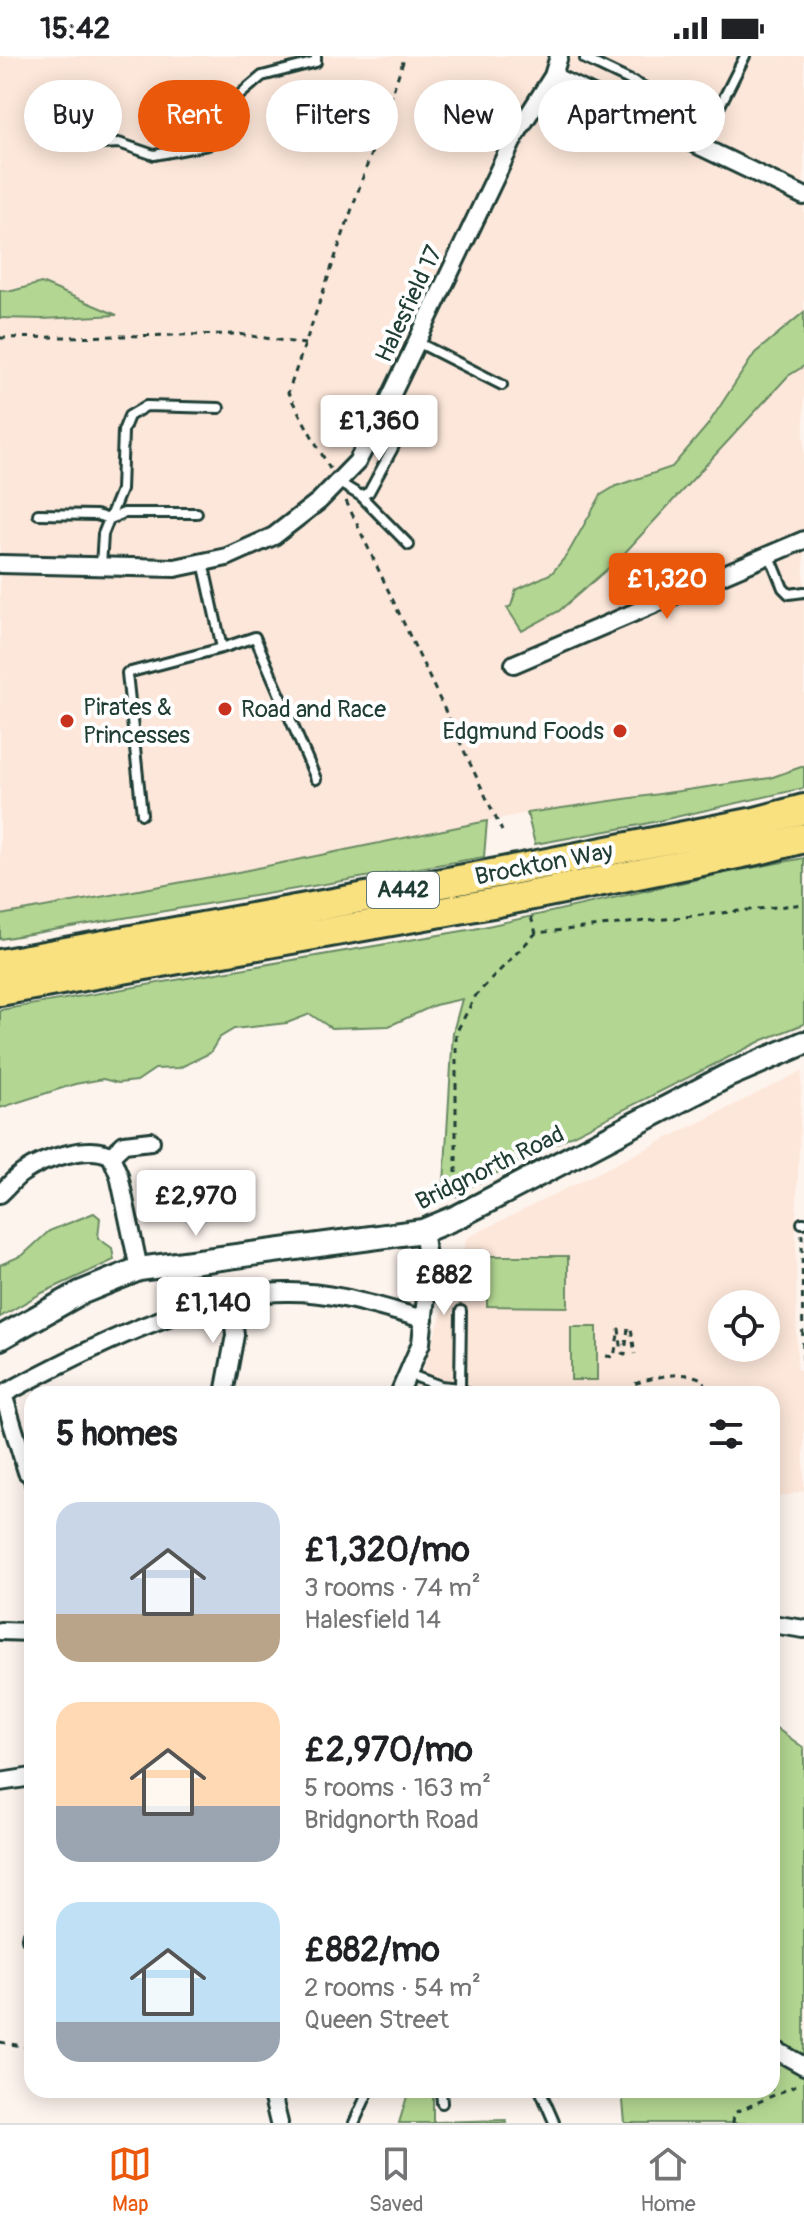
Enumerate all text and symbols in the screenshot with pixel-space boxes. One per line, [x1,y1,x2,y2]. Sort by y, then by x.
text: 15:42 [40,10,110,47]
chip: Buy [24,80,122,152]
chip: Rent [138,80,250,152]
chip: Filters [266,80,398,152]
chip: New [414,80,522,152]
chip: Apartment [538,80,725,152]
street label: Halesfield 17 [369,241,449,367]
pin: £1,360 [314,395,444,463]
text: £1,360 [339,405,419,437]
pin: £1,320 [602,553,732,621]
text: £1,320 [627,563,707,595]
place label: Pirates & Princesses [83,693,190,750]
place label: Road and Race [241,695,386,724]
marker: Road and Race [216,700,234,718]
marker: Pirates & Princesses [58,712,76,730]
place label: Edgmund Foods [442,717,604,746]
marker: Edgmund Foods [611,722,629,740]
street label: Brockton Way [473,836,615,892]
road number: A442 [367,872,439,908]
street label: Bridgnorth Road [411,1120,569,1216]
pin: £2,970 [131,1170,261,1238]
text: £2,970 [155,1180,237,1212]
pin: £882 [397,1249,491,1317]
text: £882 [415,1259,473,1291]
pin: £1,140 [148,1277,278,1345]
text: £1,140 [175,1287,251,1319]
map controls [708,1290,780,1362]
button: locate [708,1290,780,1362]
icon: filters [704,1412,748,1456]
text: 5 homes [56,1413,177,1456]
text: £1,320/mo [304,1529,470,1572]
icon: home [120,1534,216,1630]
text: 3 rooms · 74 m² [304,1572,481,1604]
text: Halesfield 14 [304,1604,441,1636]
text: £2,970/mo [304,1729,473,1772]
icon: home [120,1734,216,1830]
text: 5 rooms · 163 m² [304,1772,491,1804]
text: Bridgnorth Road [304,1804,479,1836]
text: £882/mo [304,1929,440,1972]
icon: home [120,1934,216,2030]
text: 2 rooms · 54 m² [304,1972,481,2004]
text: Queen Street [304,2004,449,2036]
tab: Map [108,2142,152,2218]
tab: Saved [369,2142,424,2218]
tab: Home [640,2142,696,2218]

